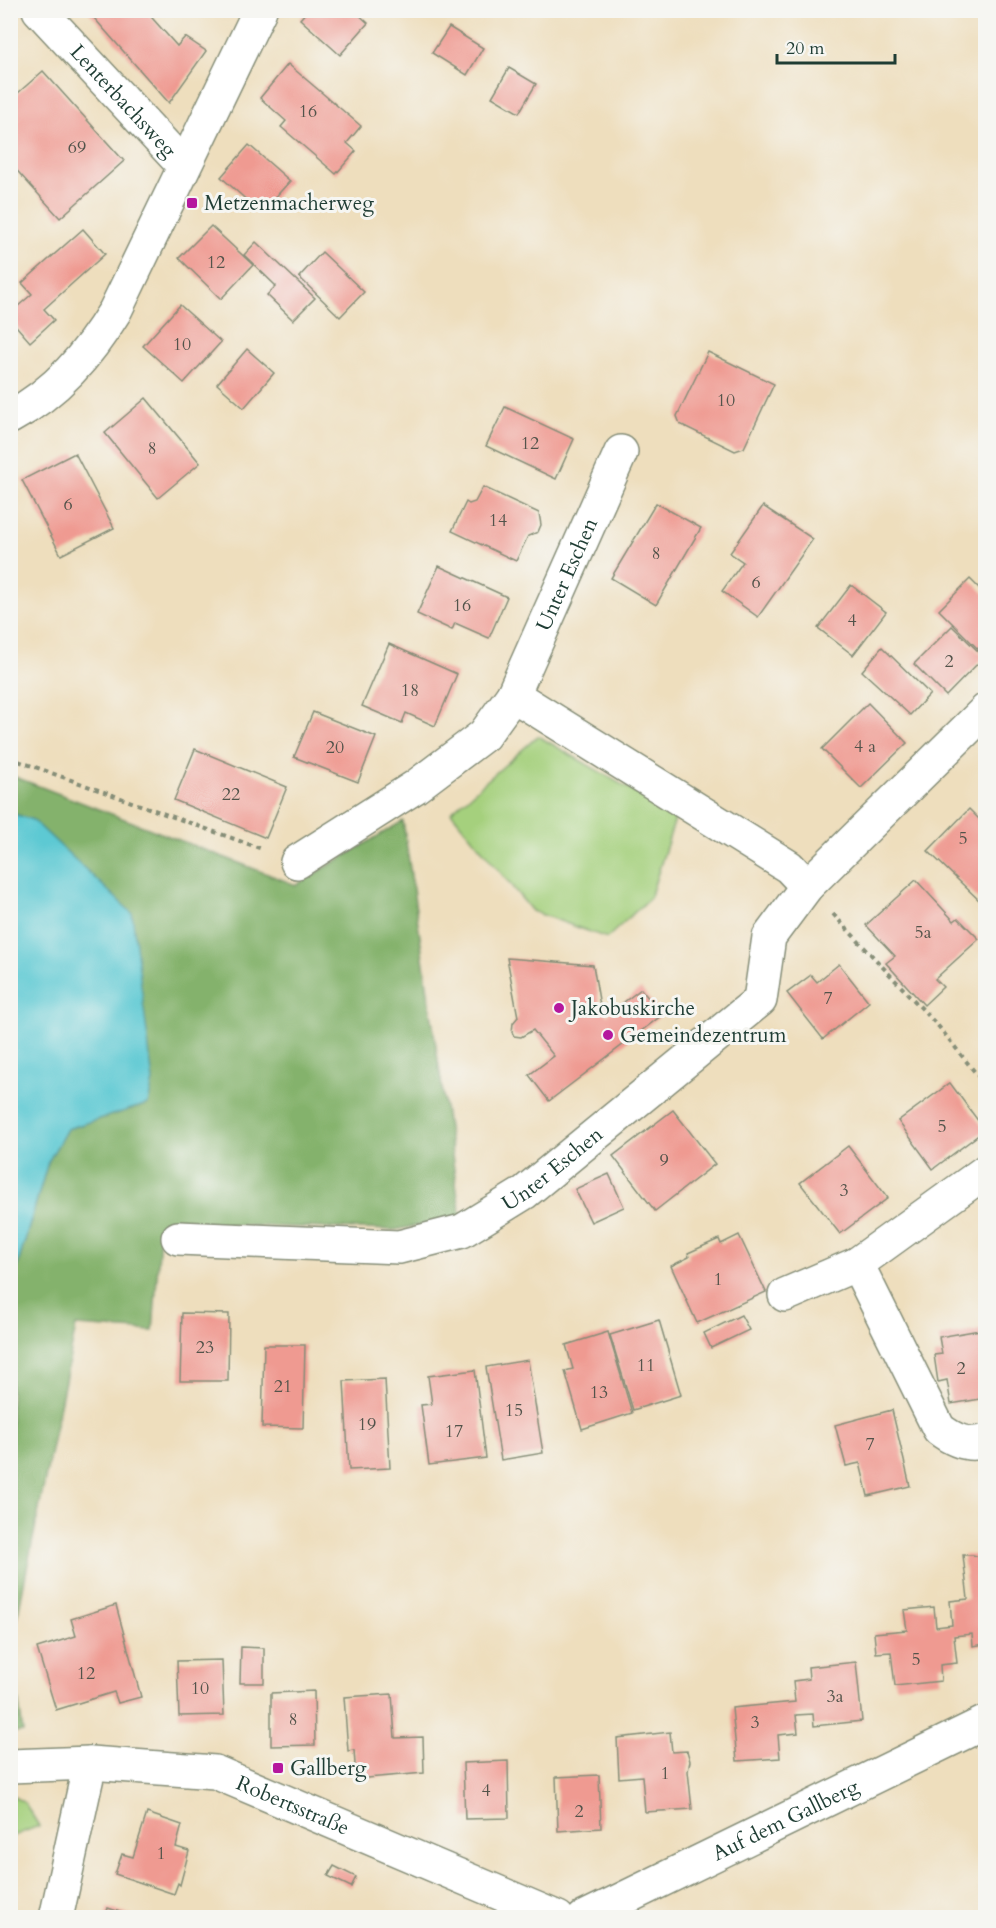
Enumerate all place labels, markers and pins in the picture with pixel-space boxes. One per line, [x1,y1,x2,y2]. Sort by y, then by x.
place label: Metzenmacherweg [204,189,374,218]
marker: Metzenmacherweg [185,196,199,210]
place label: Jakobuskirche [568,994,695,1023]
marker: Jakobuskirche [552,1001,566,1015]
place label: Gemeindezentrum [620,1021,787,1050]
marker: Gemeindezentrum [601,1028,615,1042]
place label: Gallberg [290,1754,367,1783]
marker: Gallberg [271,1761,285,1775]

